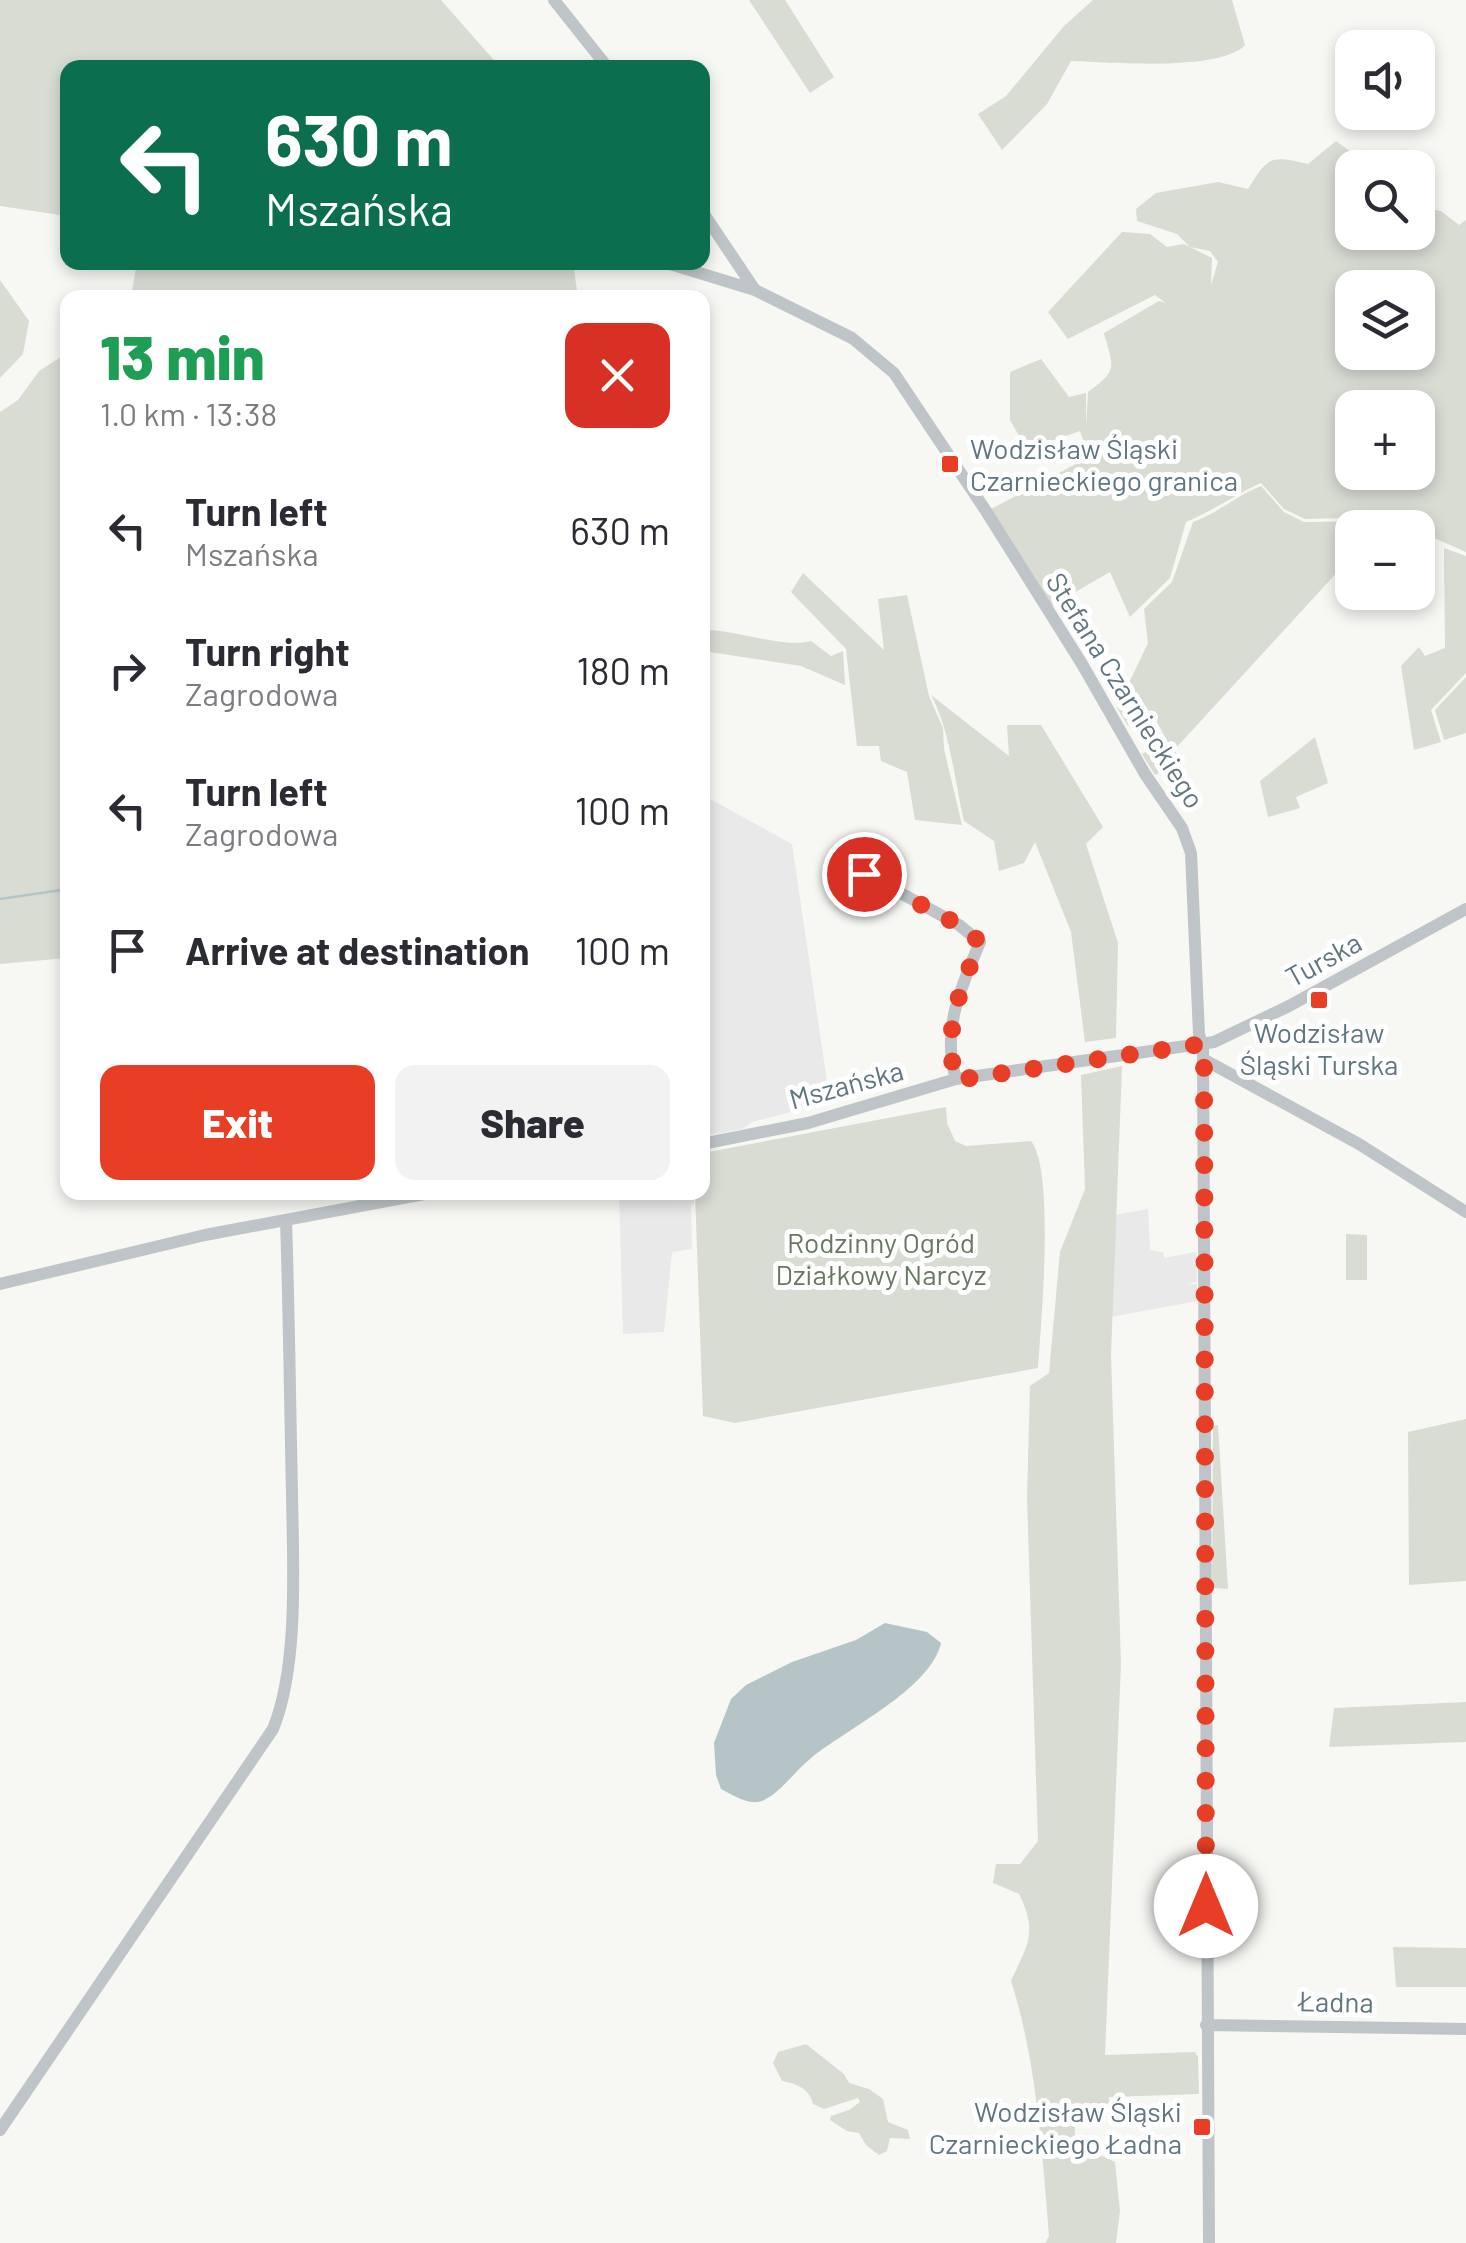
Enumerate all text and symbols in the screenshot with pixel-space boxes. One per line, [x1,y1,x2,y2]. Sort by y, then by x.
map controls [1335,30,1435,610]
button: sound [1335,30,1435,130]
text: 630 m [265,96,453,180]
icon: left [100,100,230,230]
button: search [1335,150,1435,250]
text: Mszańska [265,181,453,235]
button: layers [1335,270,1435,370]
text: 13 min [100,320,265,392]
button: close [565,323,670,428]
button: + [1335,390,1435,490]
text: 1.0 km · 13:38 [100,394,277,432]
place label: Wodzisław Śląski Czarnieckiego granica [970,431,1238,497]
marker: Wodzisław Śląski Czarnieckiego granica [939,453,961,475]
text: Turn left [185,488,328,534]
icon: left [100,503,155,558]
text: 630 m [570,507,670,553]
button: − [1335,510,1435,610]
text: Mszańska [185,534,319,572]
street label: Stefana Czarnieckiego [1040,566,1212,814]
text: Turn right [185,628,350,674]
icon: right [100,643,155,698]
text: 180 m [576,647,670,693]
text: Zagrodowa [185,674,338,712]
text: Turn left [185,768,328,814]
icon: left [100,783,155,838]
text: 100 m [575,787,670,833]
text: Zagrodowa [185,814,338,852]
pin [822,832,907,917]
icon: arrive [837,847,892,902]
icon: arrive [100,923,155,978]
street label: Turska [1279,924,1367,994]
text: Arrive at destination [185,927,530,973]
text: 100 m [575,927,670,973]
marker: Wodzisław Śląski Turska [1308,989,1330,1011]
place label: Wodzisław Śląski Turska [1240,1015,1398,1081]
street label: Mszańska [785,1052,907,1116]
button: Exit [100,1065,375,1180]
button: Share [395,1065,670,1180]
park label: Rodzinny Ogród Działkowy Narcyz [776,1225,986,1291]
position arrow [1154,1854,1258,1958]
street label: Ładna [1297,1983,1374,2019]
place label: Wodzisław Śląski Czarnieckiego Ładna [929,2094,1182,2160]
marker: Wodzisław Śląski Czarnieckiego Ładna [1191,2116,1213,2138]

